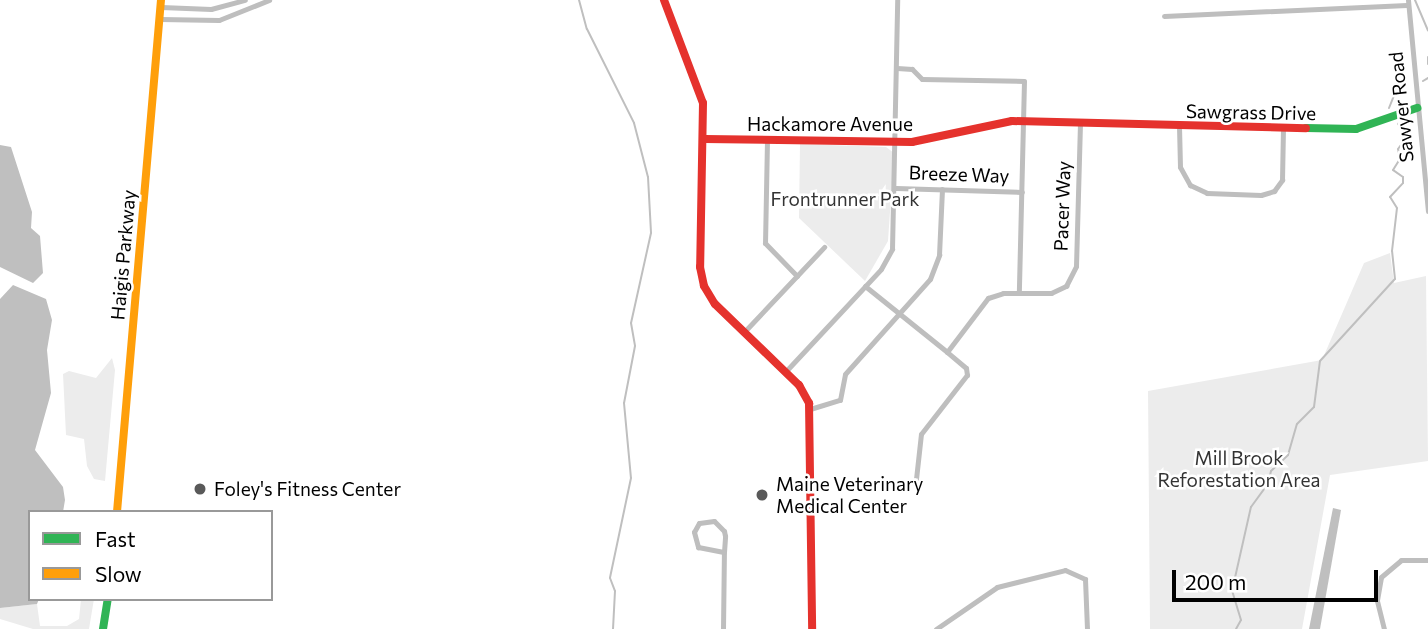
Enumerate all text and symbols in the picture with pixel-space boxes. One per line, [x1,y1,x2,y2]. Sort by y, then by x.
street label: Sawyer Road [1384,51,1418,163]
street label: Sawgrass Drive [1186,99,1316,125]
street label: Hackamore Avenue [747,113,913,135]
street label: Pacer Way [1049,160,1075,252]
street label: Breeze Way [908,161,1010,187]
park label: Frontrunner Park [771,188,919,210]
street label: Haigis Parkway [106,189,140,321]
park label: Mill Brook Reforestation Area [1158,447,1320,491]
place label: Maine Veterinary Medical Center [776,473,923,517]
place label: Foley's Fitness Center [214,478,401,500]
marker: Foley's Fitness Center [192,481,208,497]
marker: Maine Veterinary Medical Center [754,487,770,503]
legend [28,510,273,601]
text: Fast [95,526,136,551]
scale bar [1176,556,1382,600]
text: Slow [95,561,142,586]
text: 200 m [1185,569,1246,594]

